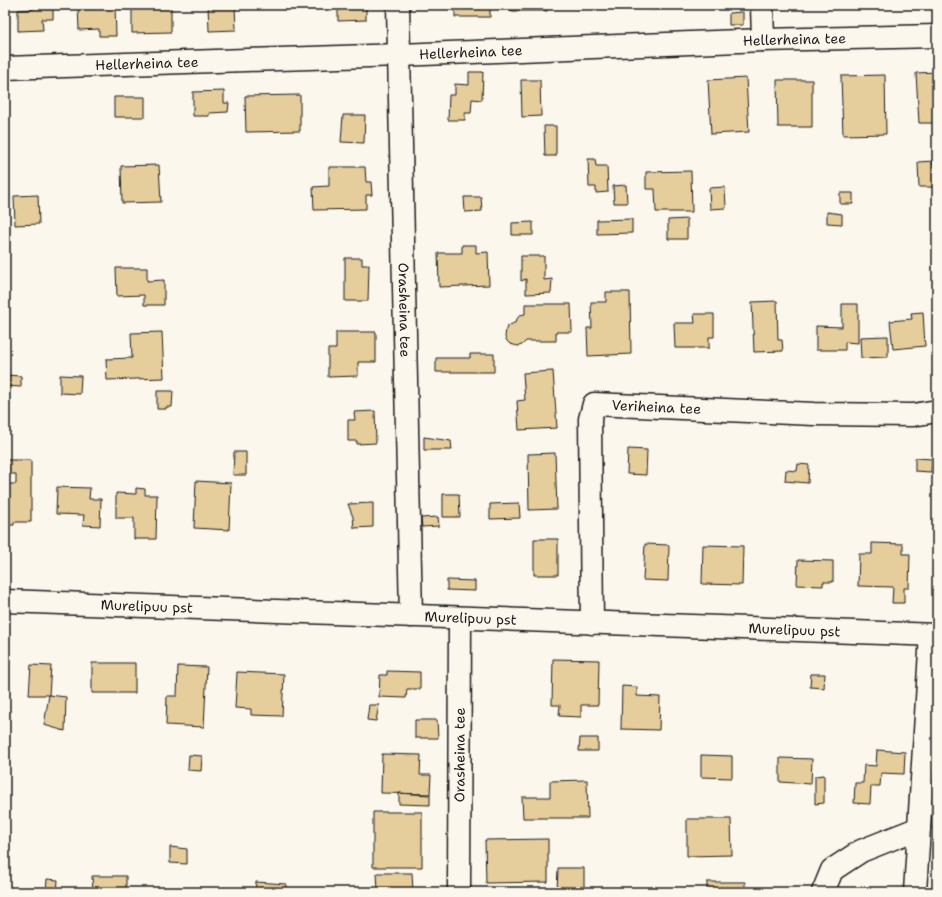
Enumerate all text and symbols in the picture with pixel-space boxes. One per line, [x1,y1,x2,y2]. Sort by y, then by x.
street label: Hellerheina tee [742,29,846,50]
street label: Hellerheina tee [419,41,523,63]
street label: Hellerheina tee [95,53,199,74]
street label: Orasheina tee [394,262,414,358]
street label: Veriheina tee [611,396,702,418]
street label: Murelipuu pst [100,595,193,617]
street label: Murelipuu pst [424,607,517,629]
street label: Murelipuu pst [748,619,841,640]
street label: Orasheina tee [450,708,469,802]

